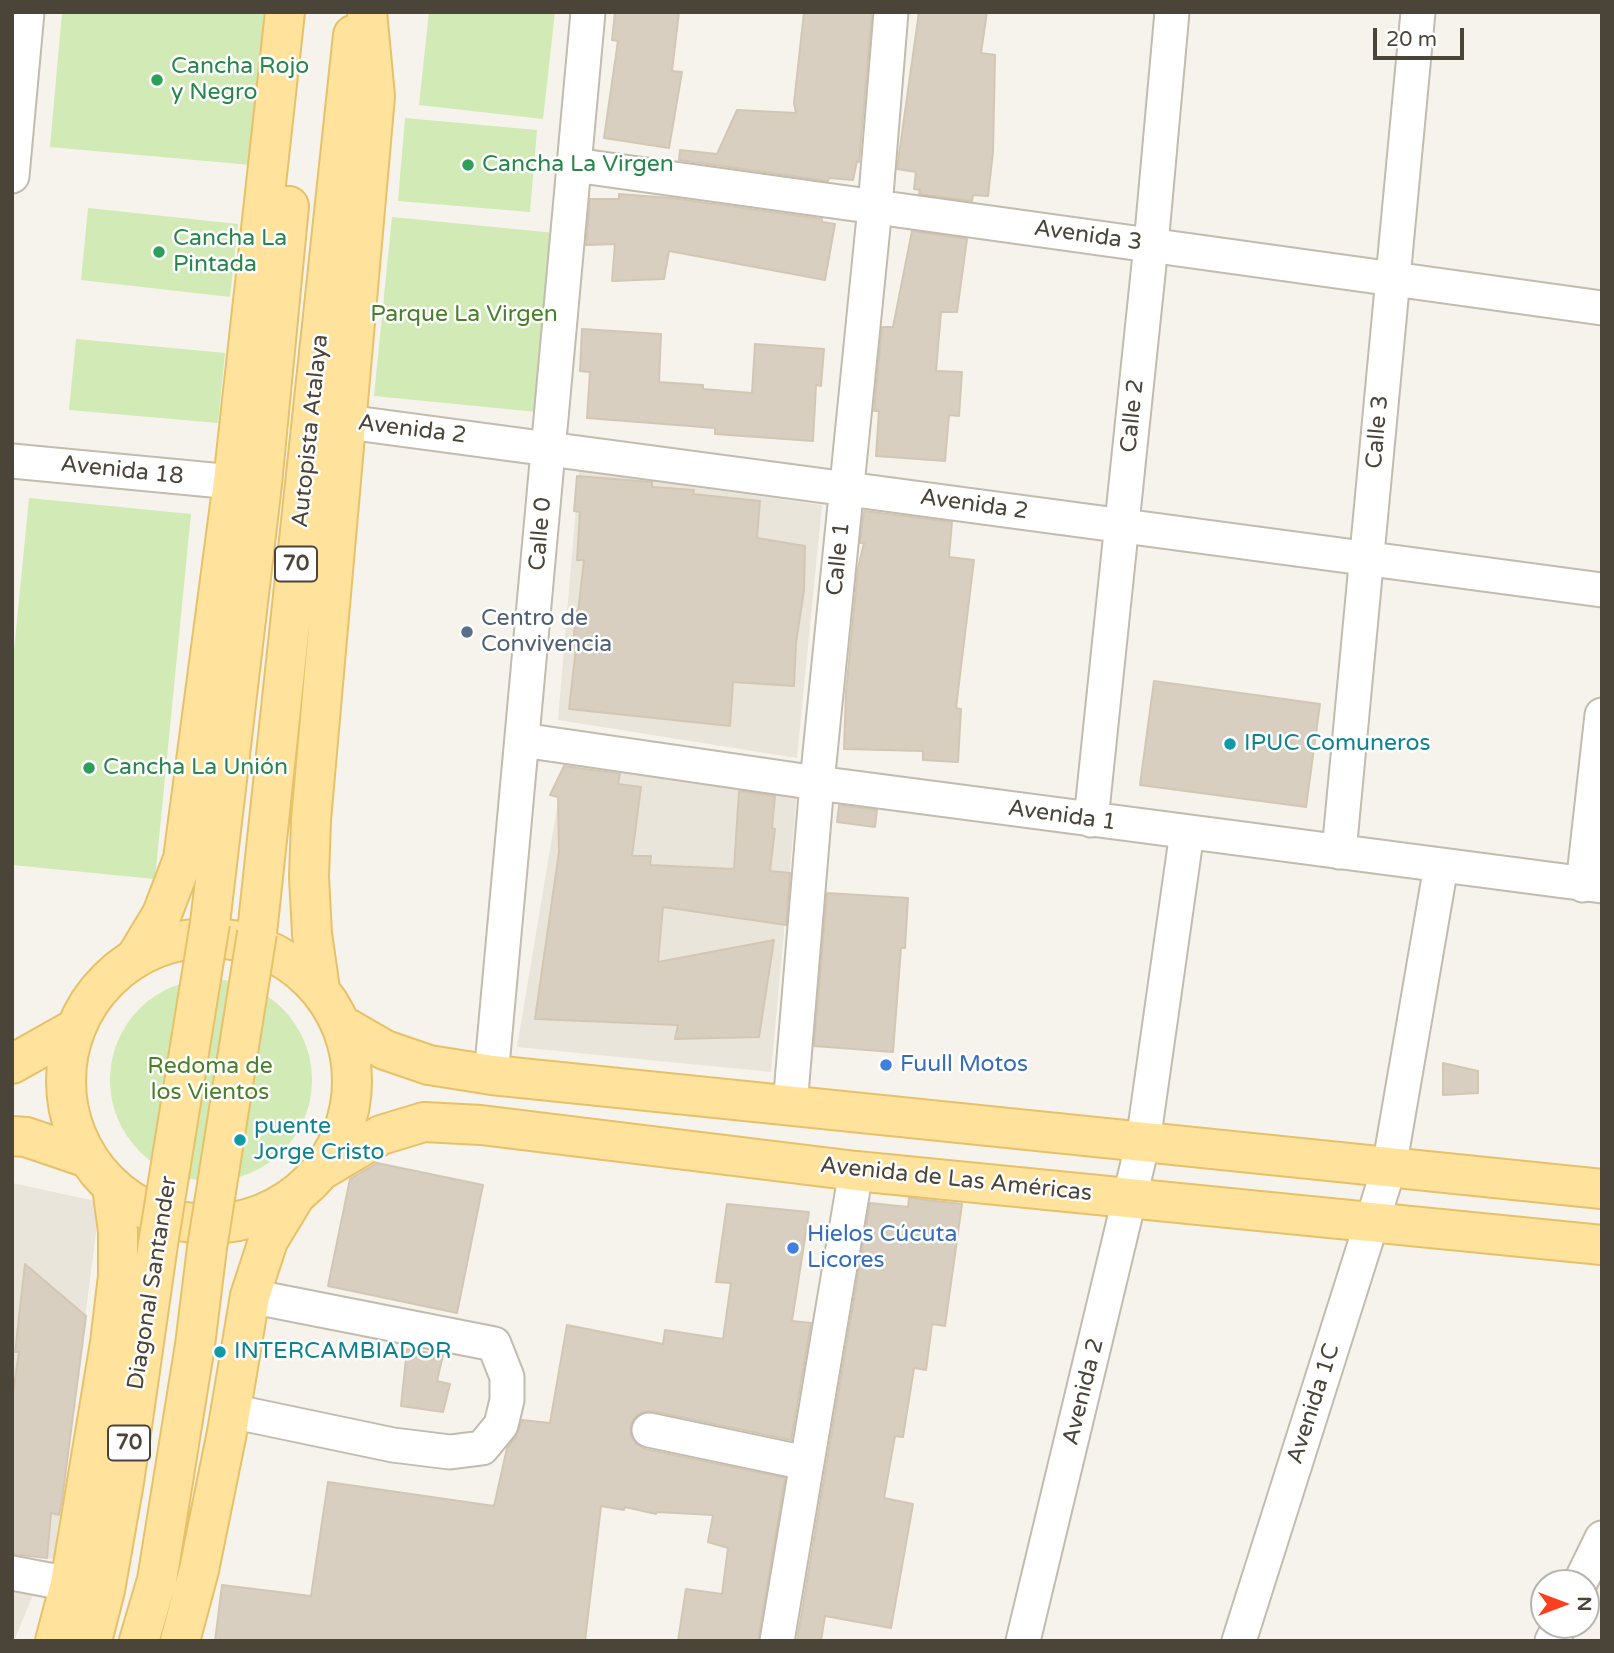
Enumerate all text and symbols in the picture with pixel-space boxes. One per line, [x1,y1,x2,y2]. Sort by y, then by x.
scale bar [1376,14,1467,58]
text: 20 m [1386,27,1437,52]
place label: Cancha Rojo y Negro [171,53,309,107]
marker: Cancha Rojo y Negro [149,72,165,88]
place label: Cancha La Virgen [482,151,674,179]
marker: Cancha La Virgen [460,157,476,173]
street label: Avenida 3 [1032,215,1144,257]
place label: Cancha La Pintada [173,225,287,279]
marker: Cancha La Pintada [151,244,167,260]
park label: Parque La Virgen [370,301,558,329]
street label: Autopista Atalaya [287,333,335,529]
street label: Calle 2 [1115,378,1151,454]
street label: Calle 3 [1361,394,1395,470]
street label: Avenida 2 [356,410,468,450]
street label: Avenida 18 [59,451,185,491]
street label: Avenida 2 [918,484,1030,526]
street label: Calle 0 [524,496,558,572]
street label: Calle 1 [821,521,857,597]
road number: 70 [275,546,317,582]
place label: Centro de Convivencia [481,605,612,659]
marker: Centro de Convivencia [459,624,475,640]
place label: IPUC Comuneros [1244,730,1431,758]
marker: IPUC Comuneros [1222,736,1238,752]
place label: Cancha La Unión [103,754,288,782]
marker: Cancha La Unión [81,760,97,776]
street label: Avenida 1 [1006,795,1118,837]
place label: Fuull Motos [900,1051,1028,1079]
park label: Redoma de los Vientos [147,1053,273,1107]
marker: Fuull Motos [878,1057,894,1073]
place label: puente Jorge Cristo [254,1113,385,1167]
marker: puente Jorge Cristo [232,1132,248,1148]
street label: Avenida de Las Américas [819,1152,1093,1208]
street label: Diagonal Santander [122,1174,184,1392]
place label: Hielos Cúcuta Licores [807,1221,957,1275]
marker: Hielos Cúcuta Licores [785,1240,801,1256]
street label: Avenida 2 [1057,1336,1111,1448]
place label: INTERCAMBIADOR [234,1338,451,1366]
street label: Avenida 1C [1282,1340,1346,1468]
marker: INTERCAMBIADOR [212,1344,228,1360]
road number: 70 [108,1426,150,1460]
north arrow [1530,1569,1600,1639]
text: N [1573,1596,1595,1612]

